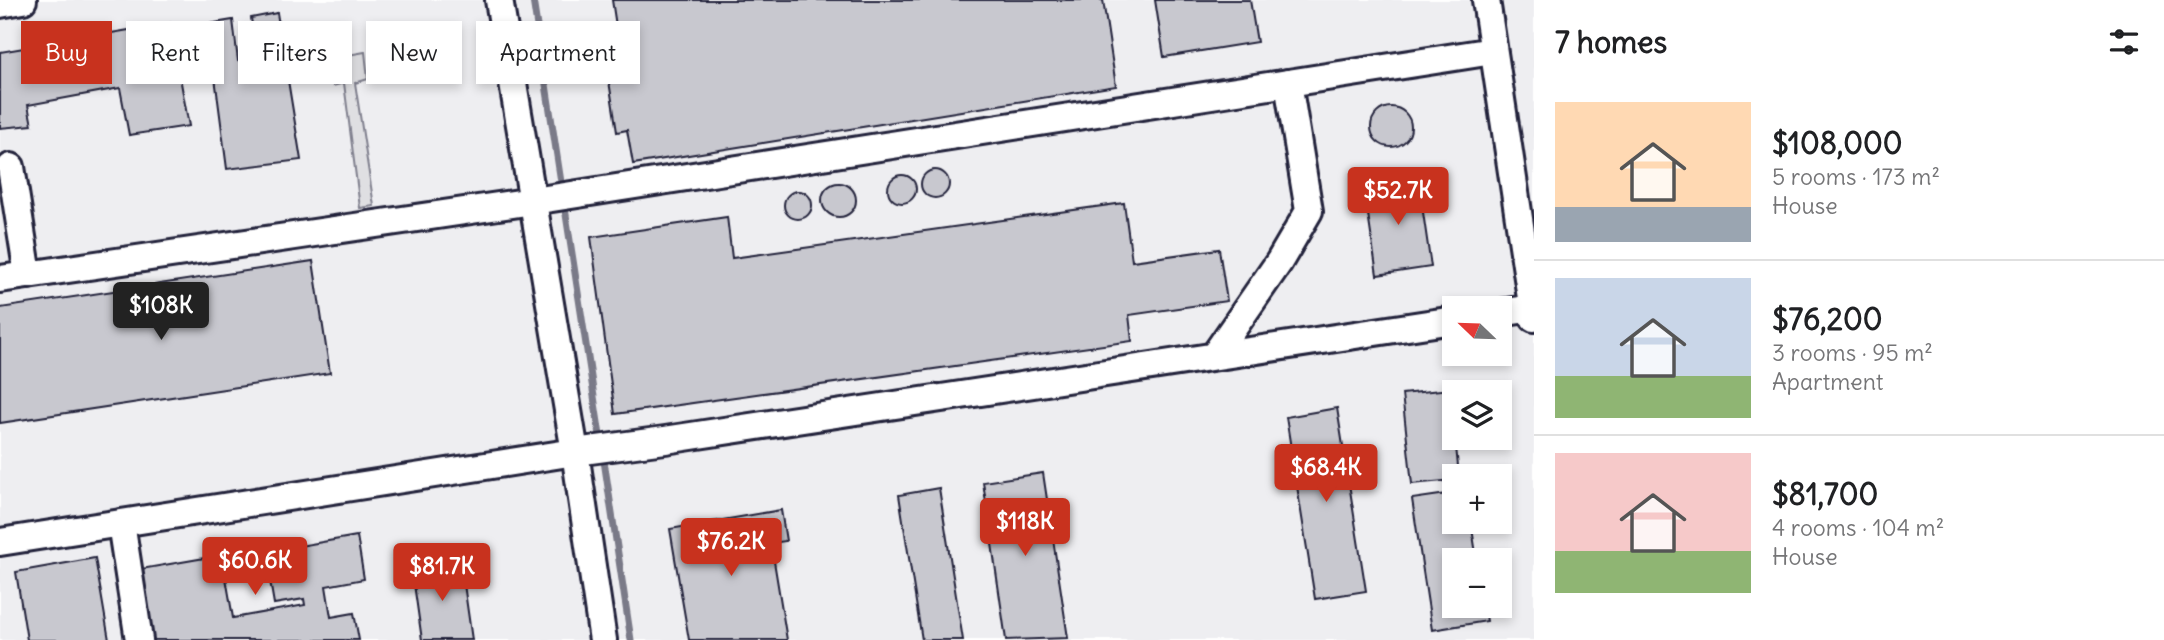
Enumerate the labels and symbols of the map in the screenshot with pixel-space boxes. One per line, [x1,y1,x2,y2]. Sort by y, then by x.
pin: $52.7K [1341,168,1455,227]
pin: $108K [112,282,210,342]
north arrow [1442,296,1512,366]
pin: $68.4K [1269,444,1383,504]
pin: $118K [976,498,1074,558]
pin: $76.2K [674,518,788,578]
pin: $60.6K [198,538,312,597]
pin: $81.7K [385,544,499,603]

